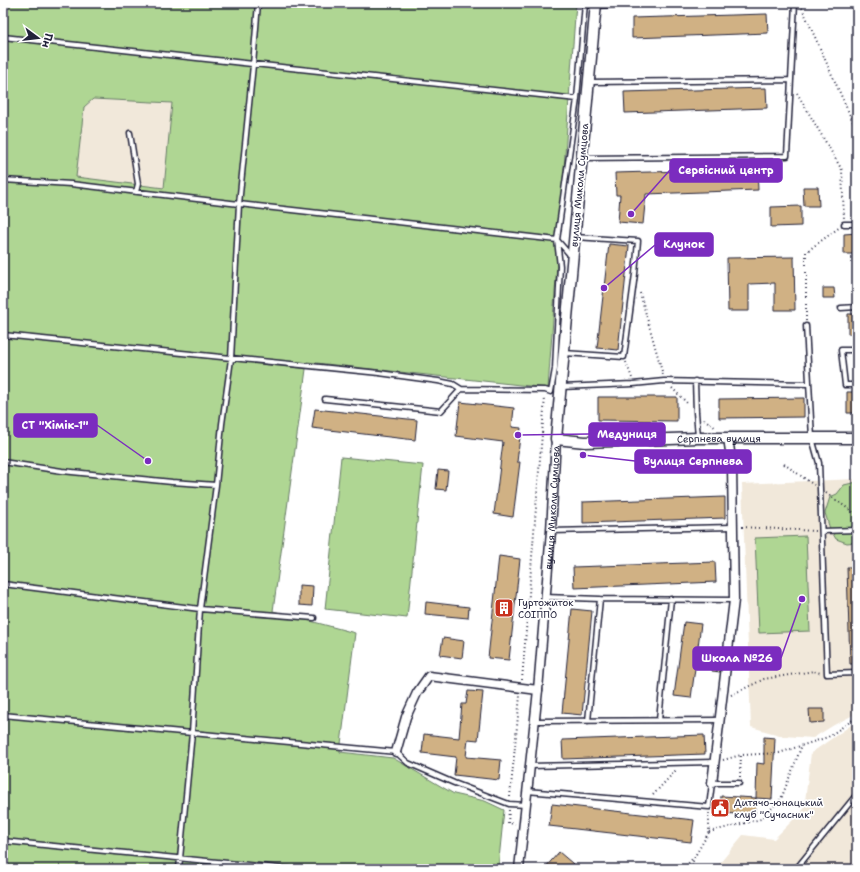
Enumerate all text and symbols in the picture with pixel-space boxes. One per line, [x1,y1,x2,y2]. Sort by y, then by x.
north arrow [18,18,58,58]
text: Пн [38,31,56,49]
street label: вулиця Миколи Сумцова [568,122,591,247]
callout: Сервісний центр [670,159,782,182]
text: Сервісний центр [678,163,774,178]
callout: Клунок [655,233,713,256]
text: Клунок [663,237,705,252]
callout: СТ "Хімік-1" [14,414,97,437]
text: СТ "Хімік-1" [21,418,89,433]
callout: Медуниця [589,423,665,446]
text: Медуниця [597,427,658,442]
street label: Серпнева вулиця [677,432,761,446]
street label: вулиця Миколи Сумцова [542,444,563,570]
callout: Вулиця Серпнева [635,450,751,473]
text: Вулиця Серпнева [643,454,743,469]
place label: Гуртожиток СОІППО [518,596,574,621]
building icon: Гуртожиток СОІППО [493,597,515,619]
callout: Школа №26 [693,647,781,670]
text: Школа №26 [701,651,773,666]
place label: Дитячо-юнацький клуб "Сучасник" [734,796,824,821]
public building icon: Дитячо-юнацький клуб "Сучасник" [709,797,731,819]

